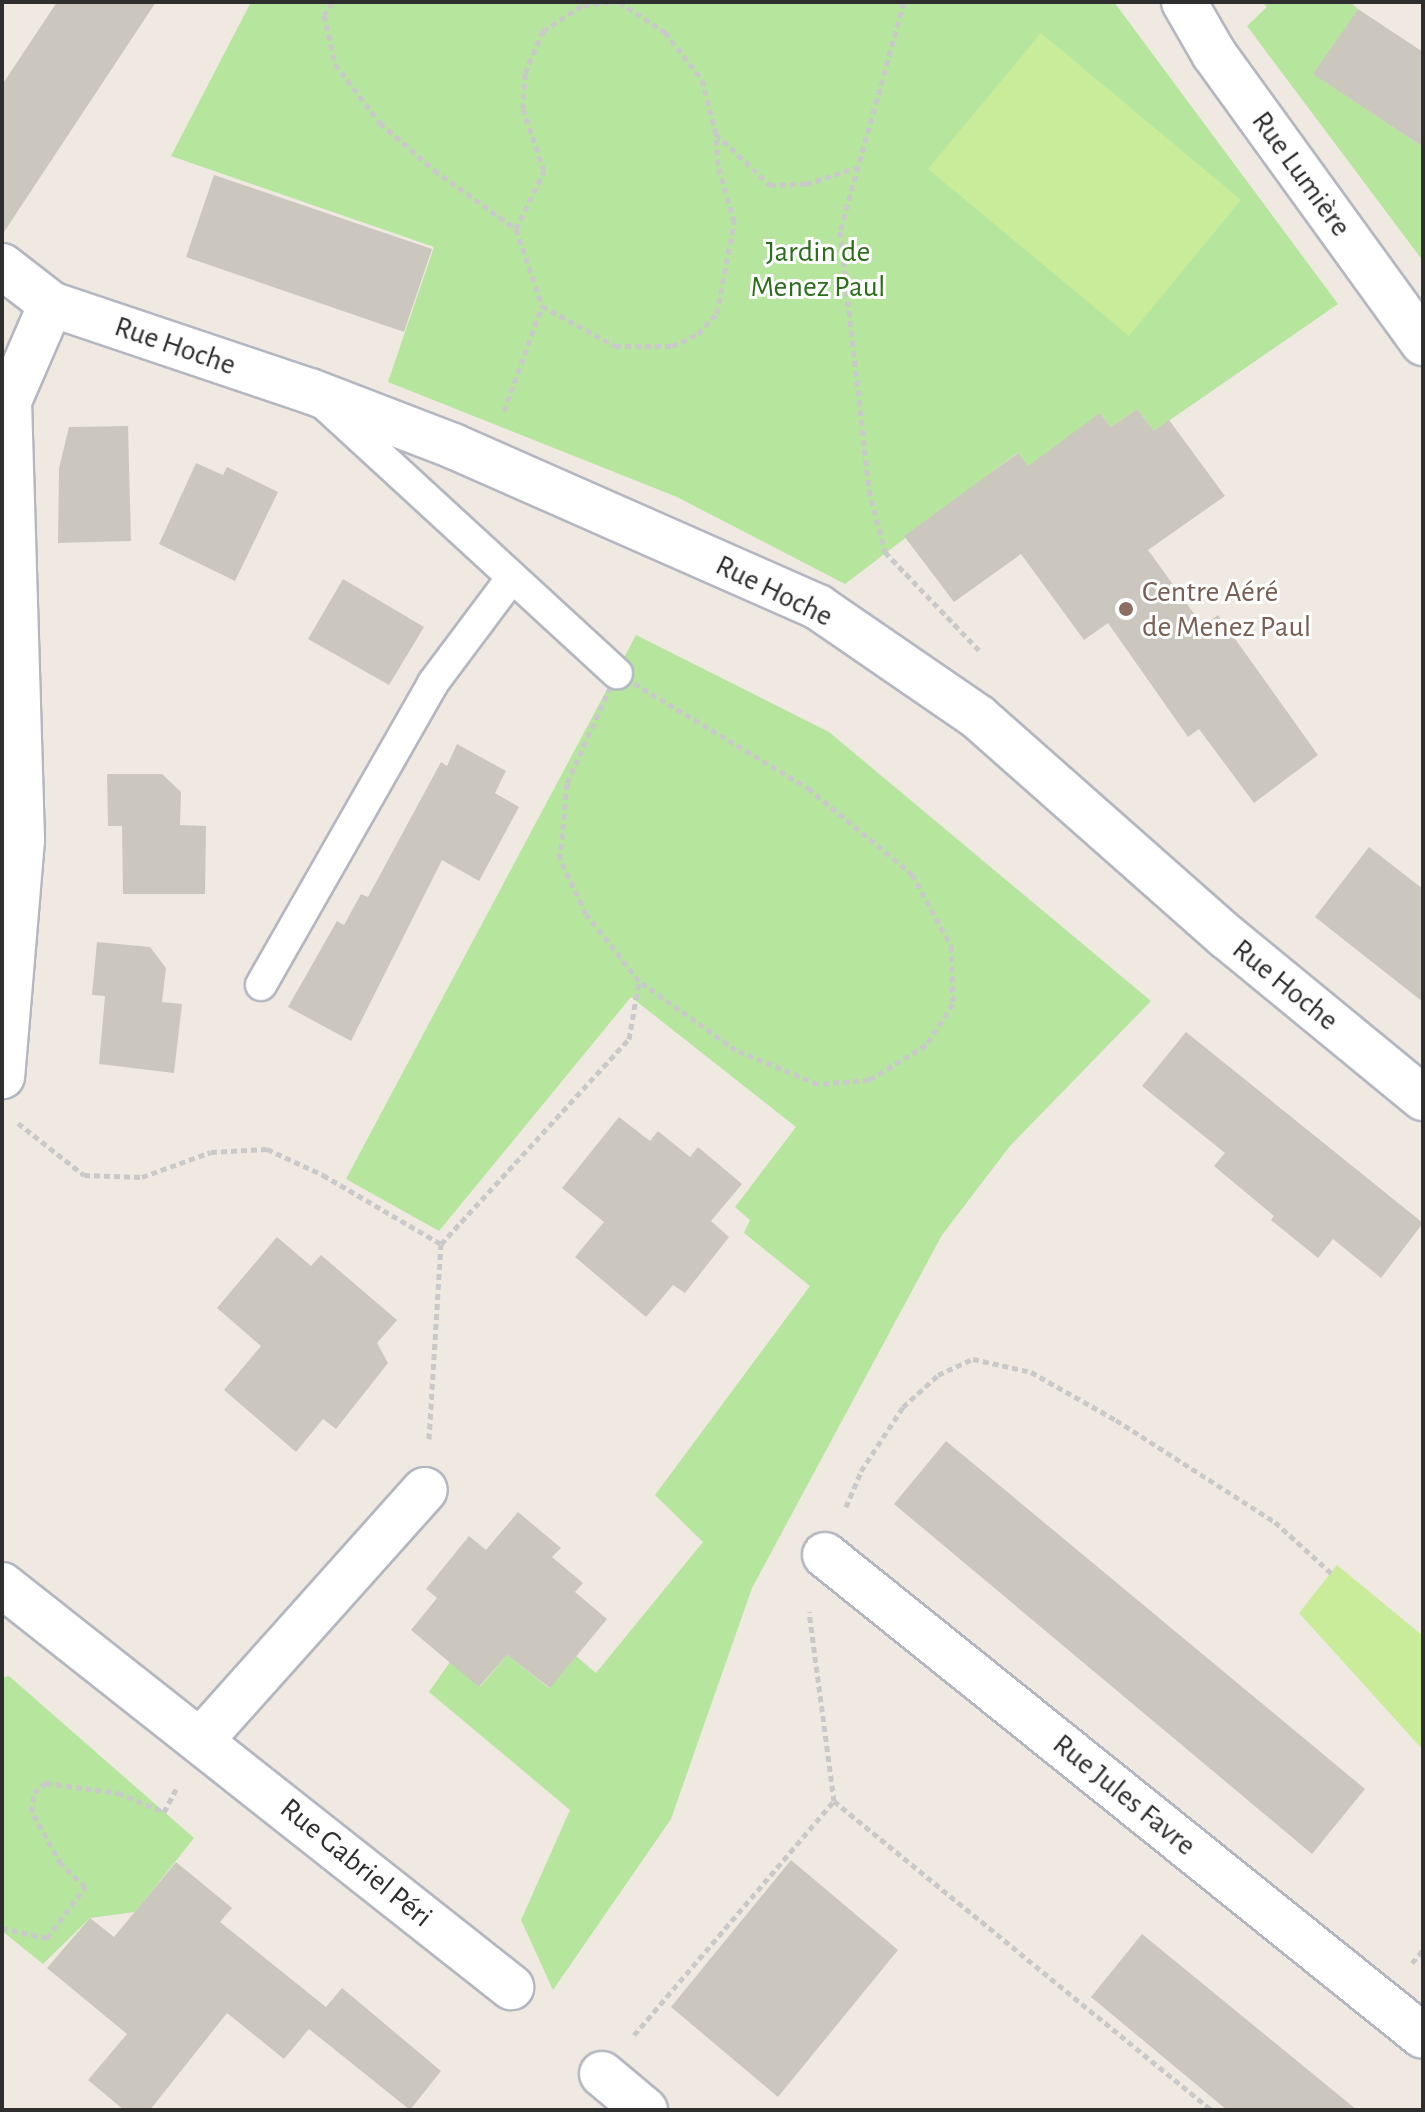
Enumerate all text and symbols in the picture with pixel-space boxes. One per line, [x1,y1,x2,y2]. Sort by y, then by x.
street label: Rue Lumière [1243,104,1359,244]
park label: Jardin de Menez Paul [751,234,885,304]
street label: Rue Hoche [110,309,240,383]
street label: Rue Hoche [710,547,838,635]
place label: Centre Aéré de Menez Paul [1142,574,1311,644]
marker: Centre Aéré de Menez Paul [1117,600,1135,618]
street label: Rue Hoche [1225,931,1345,1039]
street label: Rue Jules Favre [1045,1726,1203,1864]
street label: Rue Gabriel Péri [273,1791,439,1935]

